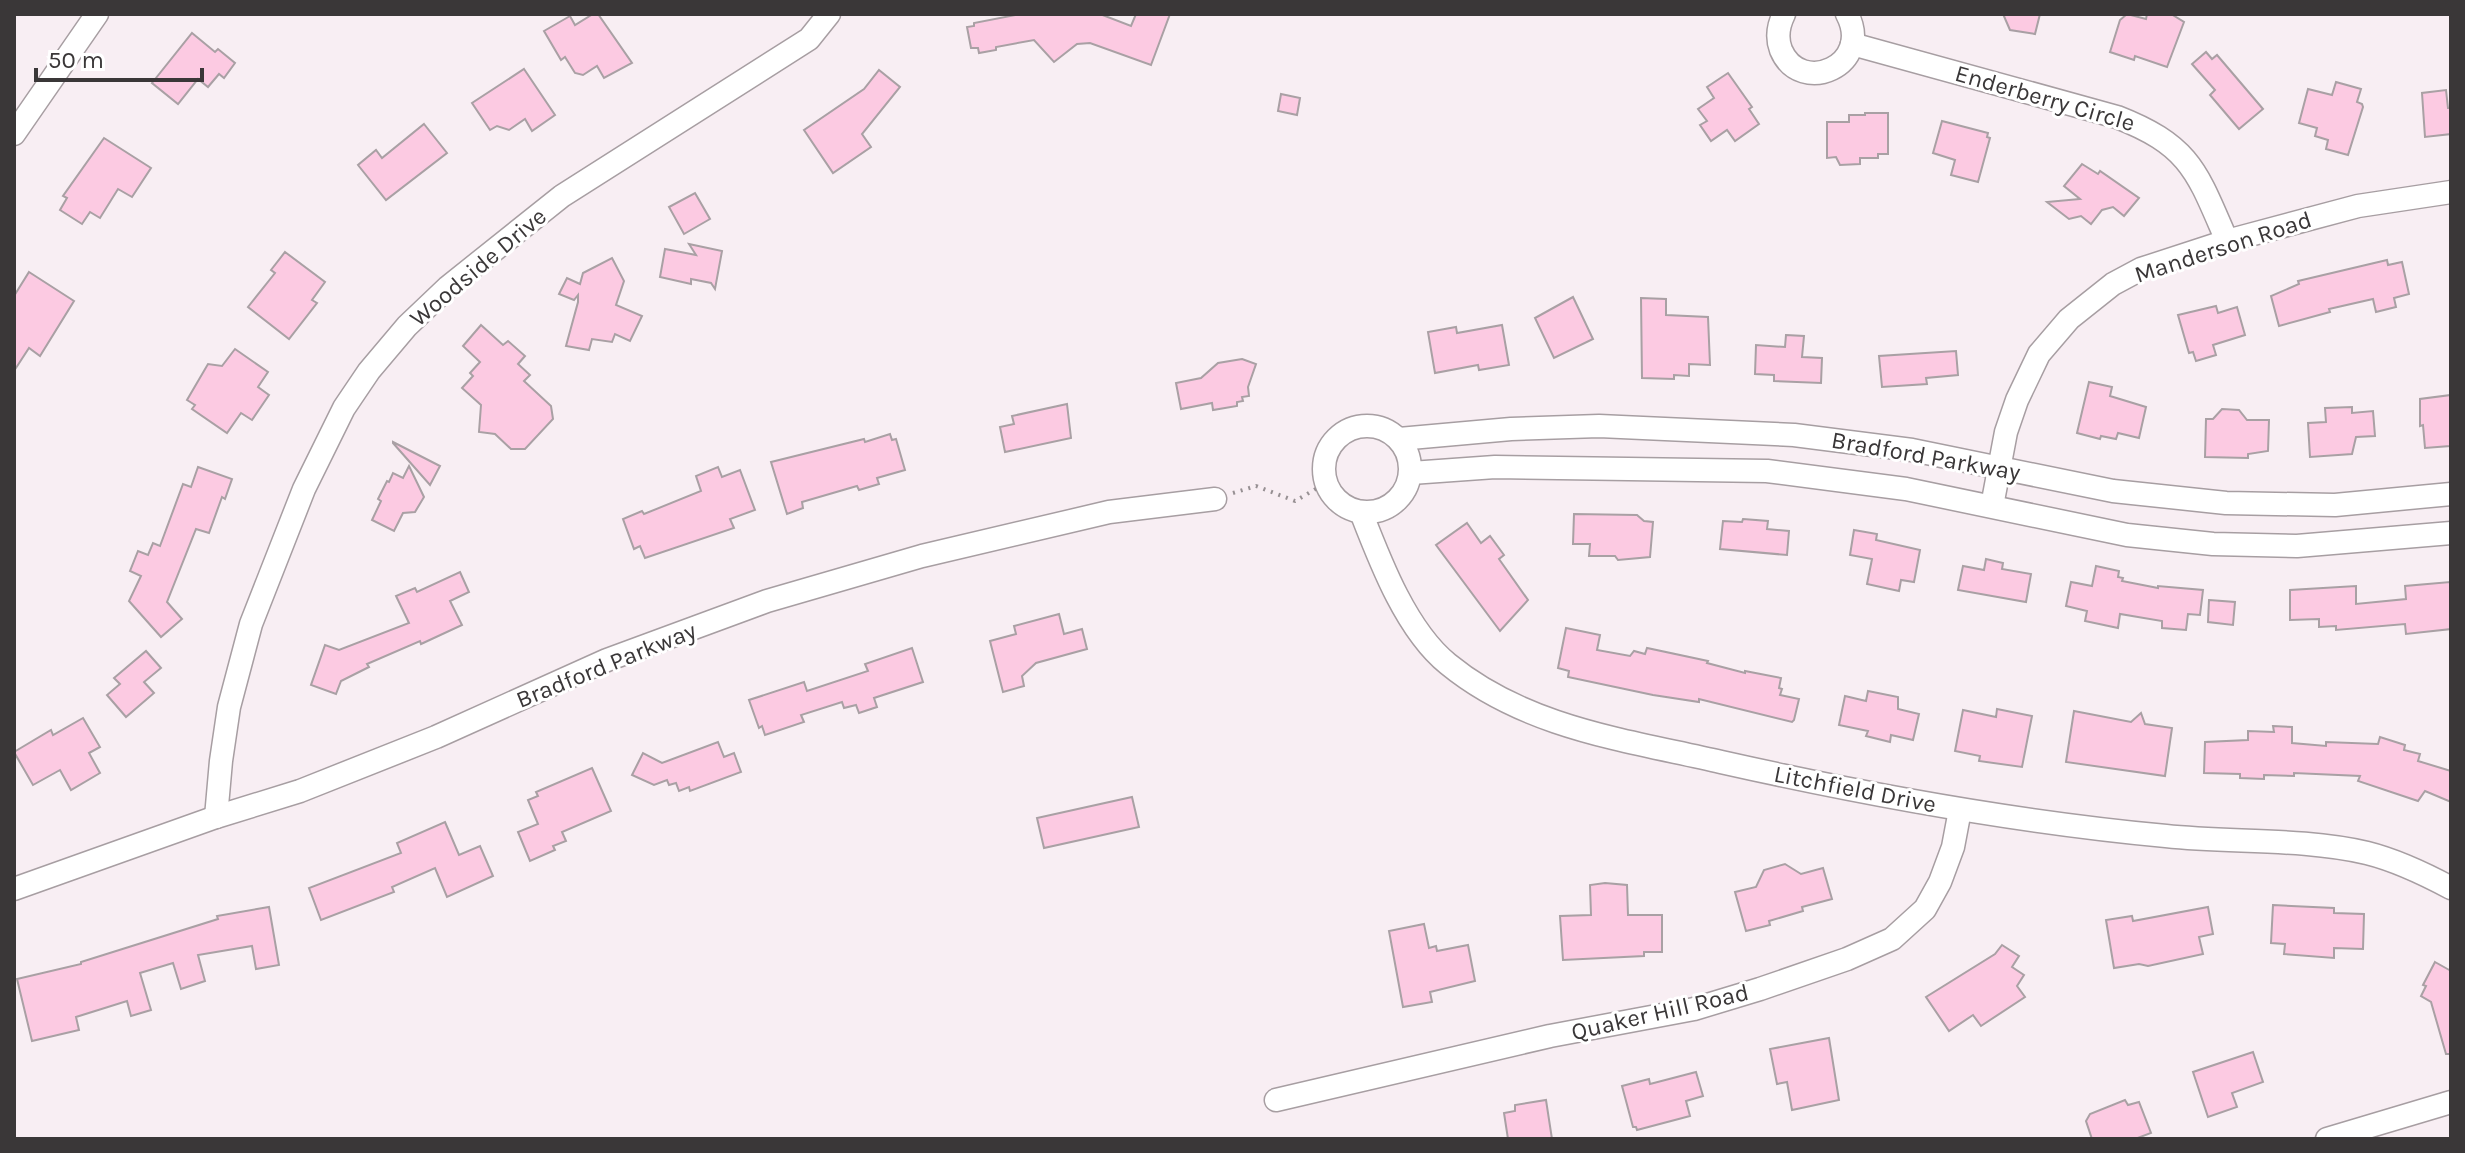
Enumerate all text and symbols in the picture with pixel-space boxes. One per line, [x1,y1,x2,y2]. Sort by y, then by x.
scale bar [36,32,202,82]
text: 50 m [48,46,104,74]
street label: Enderberry Circle [1952,59,2138,137]
street label: Woodside Drive [404,202,552,332]
street label: Manderson Road [2131,205,2315,289]
street label: Bradford Parkway [1829,426,2023,486]
street label: Bradford Parkway [512,616,700,714]
street label: Litchfield Drive [1772,760,1938,818]
street label: Quaker Hill Road [1569,978,1751,1046]

